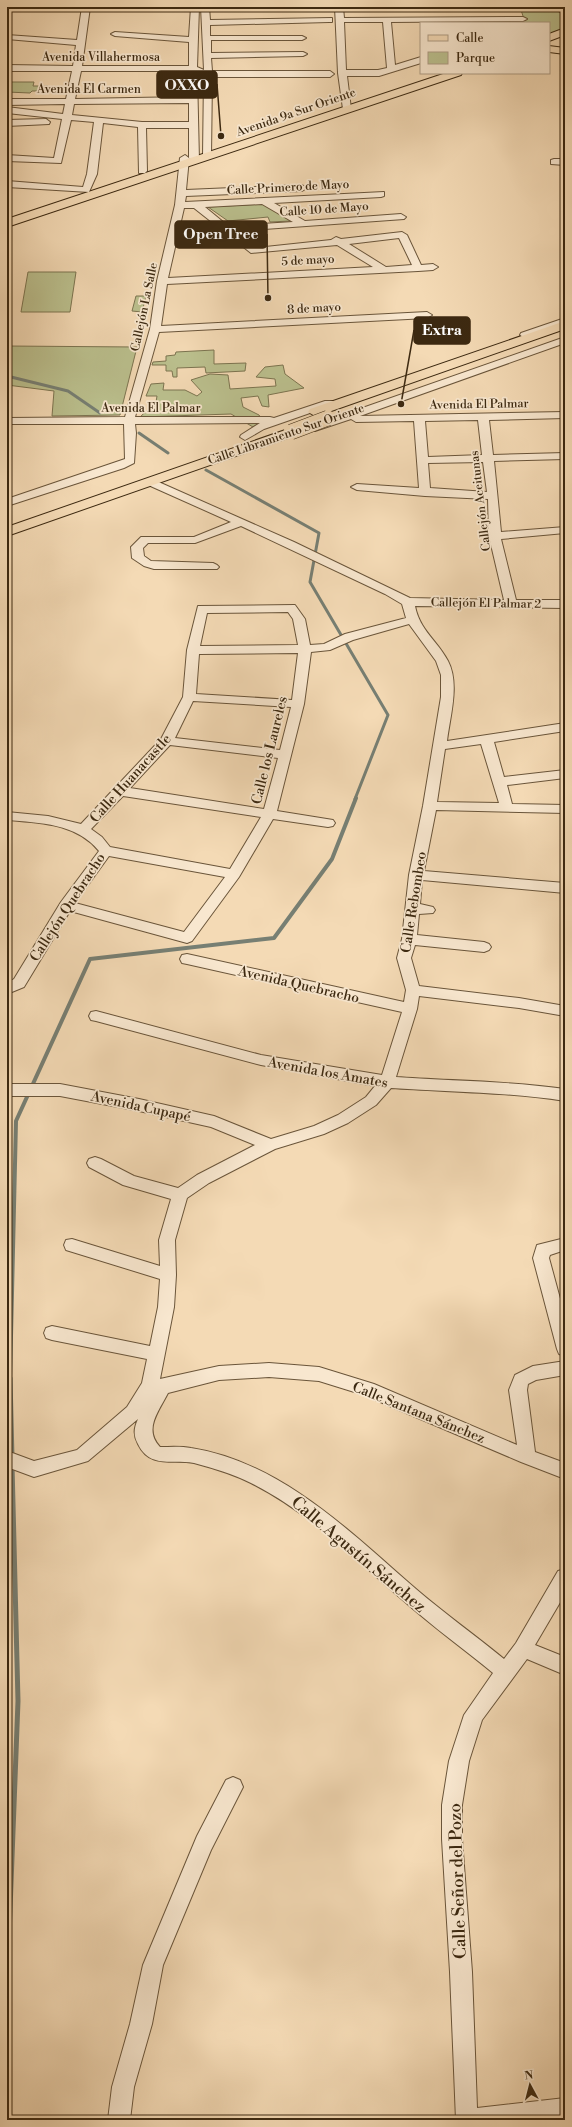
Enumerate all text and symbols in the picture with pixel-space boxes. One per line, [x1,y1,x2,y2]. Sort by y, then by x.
legend [420,22,550,74]
text: Calle [456,31,483,46]
street label: Avenida Villahermosa [41,50,161,65]
text: Parque [456,51,495,66]
callout: OXXO [157,71,217,98]
text: OXXO [165,76,209,95]
street label: Avenida El Carmen [36,82,141,97]
street label: Avenida 9a Sur Oriente [234,85,358,140]
street label: Calle Primero de Mayo [226,177,350,198]
street label: Calle 10 de Mayo [279,199,369,220]
callout: Open Tree [175,221,267,248]
text: Open Tree [183,225,259,244]
street label: 5 de mayo [281,252,335,269]
street label: Callejón La Salle [128,261,161,353]
street label: 8 de mayo [287,300,342,317]
callout: Extra [414,317,470,344]
text: Extra [422,321,463,340]
street label: Avenida El Palmar [428,396,529,413]
street label: Avenida El Palmar [100,401,201,416]
street label: Calle Libramiento Sur Oriente [206,401,366,468]
street label: Callejón Aceitunas [467,450,494,552]
street label: Callejón El Palmar 2 [431,595,541,612]
street label: Calle los Laureles [248,694,292,806]
street label: Calle Huanacastle [86,731,175,827]
street label: Callejón Quebracho [26,850,110,965]
street label: Calle Rebombeo [397,850,431,954]
street label: Avenida Quebracho [235,962,361,1008]
street label: Avenida los Amates [265,1053,389,1092]
street label: Avenida Cupapé [88,1087,192,1126]
street label: Calle Santana Sánchez [350,1378,488,1448]
street label: Calle Agustín Sánchez [286,1492,430,1618]
street label: Calle Señor del Pozo [444,1803,472,1959]
north arrow [510,2065,550,2105]
text: N [524,2069,534,2084]

